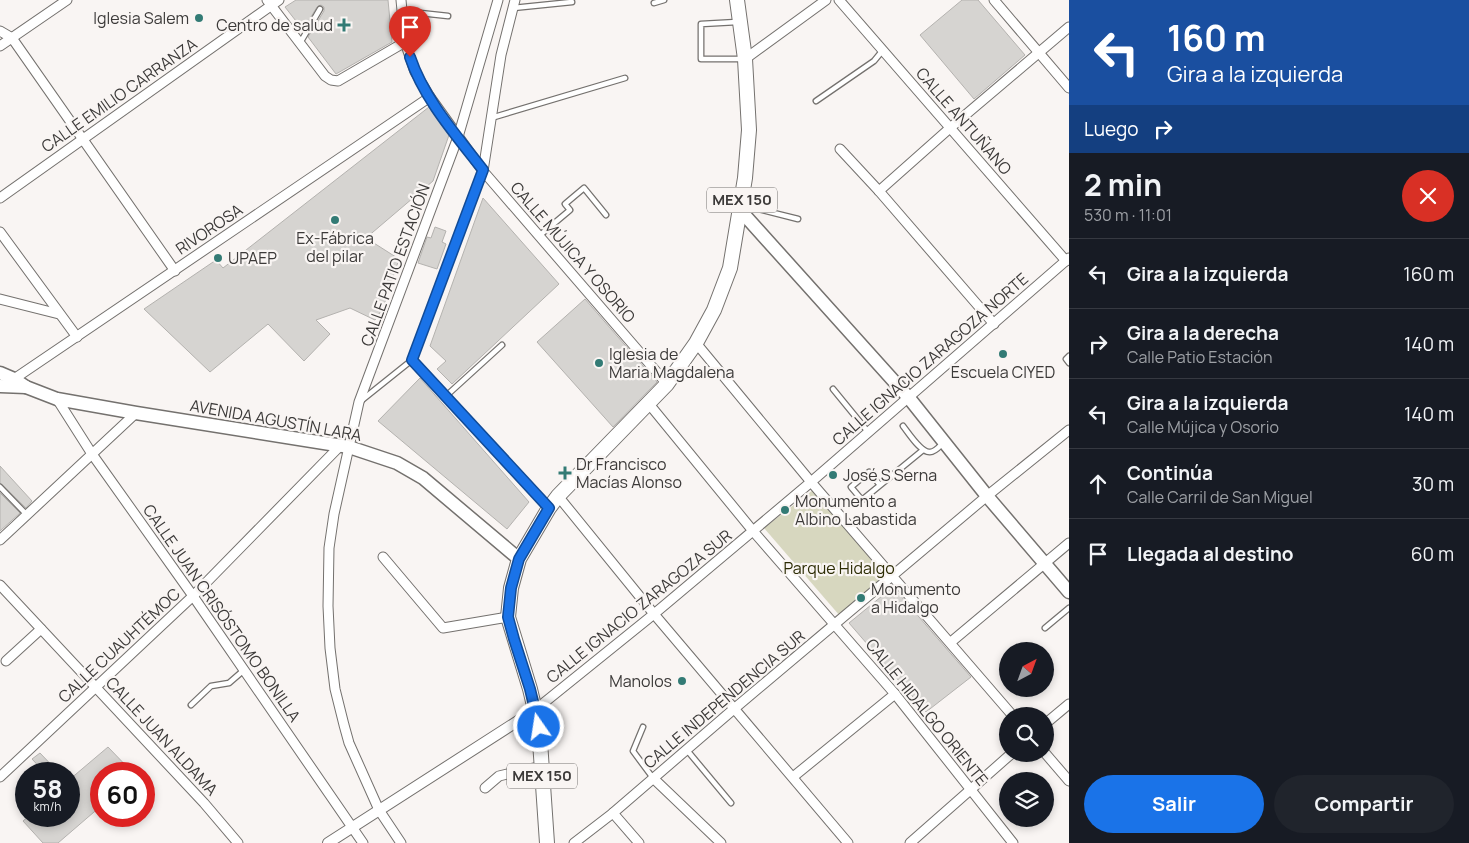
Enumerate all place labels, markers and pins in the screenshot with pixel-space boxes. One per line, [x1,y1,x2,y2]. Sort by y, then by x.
pin [389,6,431,57]
place label: Iglesia Salem [93,7,189,29]
marker: Iglesia Salem [193,12,205,24]
place label: Centro de salud [216,14,333,36]
marker: Centro de salud [337,18,351,32]
marker: Ex-Fábrica del pilar [329,214,341,226]
place label: Ex-Fábrica del pilar [296,227,374,267]
place label: UPAEP [228,247,277,269]
marker: UPAEP [212,252,224,264]
place label: Iglesia de Maria Magdalena [609,343,734,383]
marker: Escuela CIYED [997,348,1009,360]
marker: Iglesia de Maria Magdalena [593,357,605,369]
place label: Escuela CIYED [951,361,1055,383]
place label: Dr Francisco Macías Alonso [576,453,682,493]
place label: José S Serna [843,464,937,486]
marker: Dr Francisco Macías Alonso [558,466,572,480]
marker: José S Serna [827,469,839,481]
place label: Monumento a Albino Labastida [795,490,917,530]
marker: Monumento a Albino Labastida [779,504,791,516]
place label: Monumento a Hidalgo [871,578,961,618]
marker: Monumento a Hidalgo [855,592,867,604]
place label: Manolos [609,670,672,692]
marker: Manolos [676,675,688,687]

